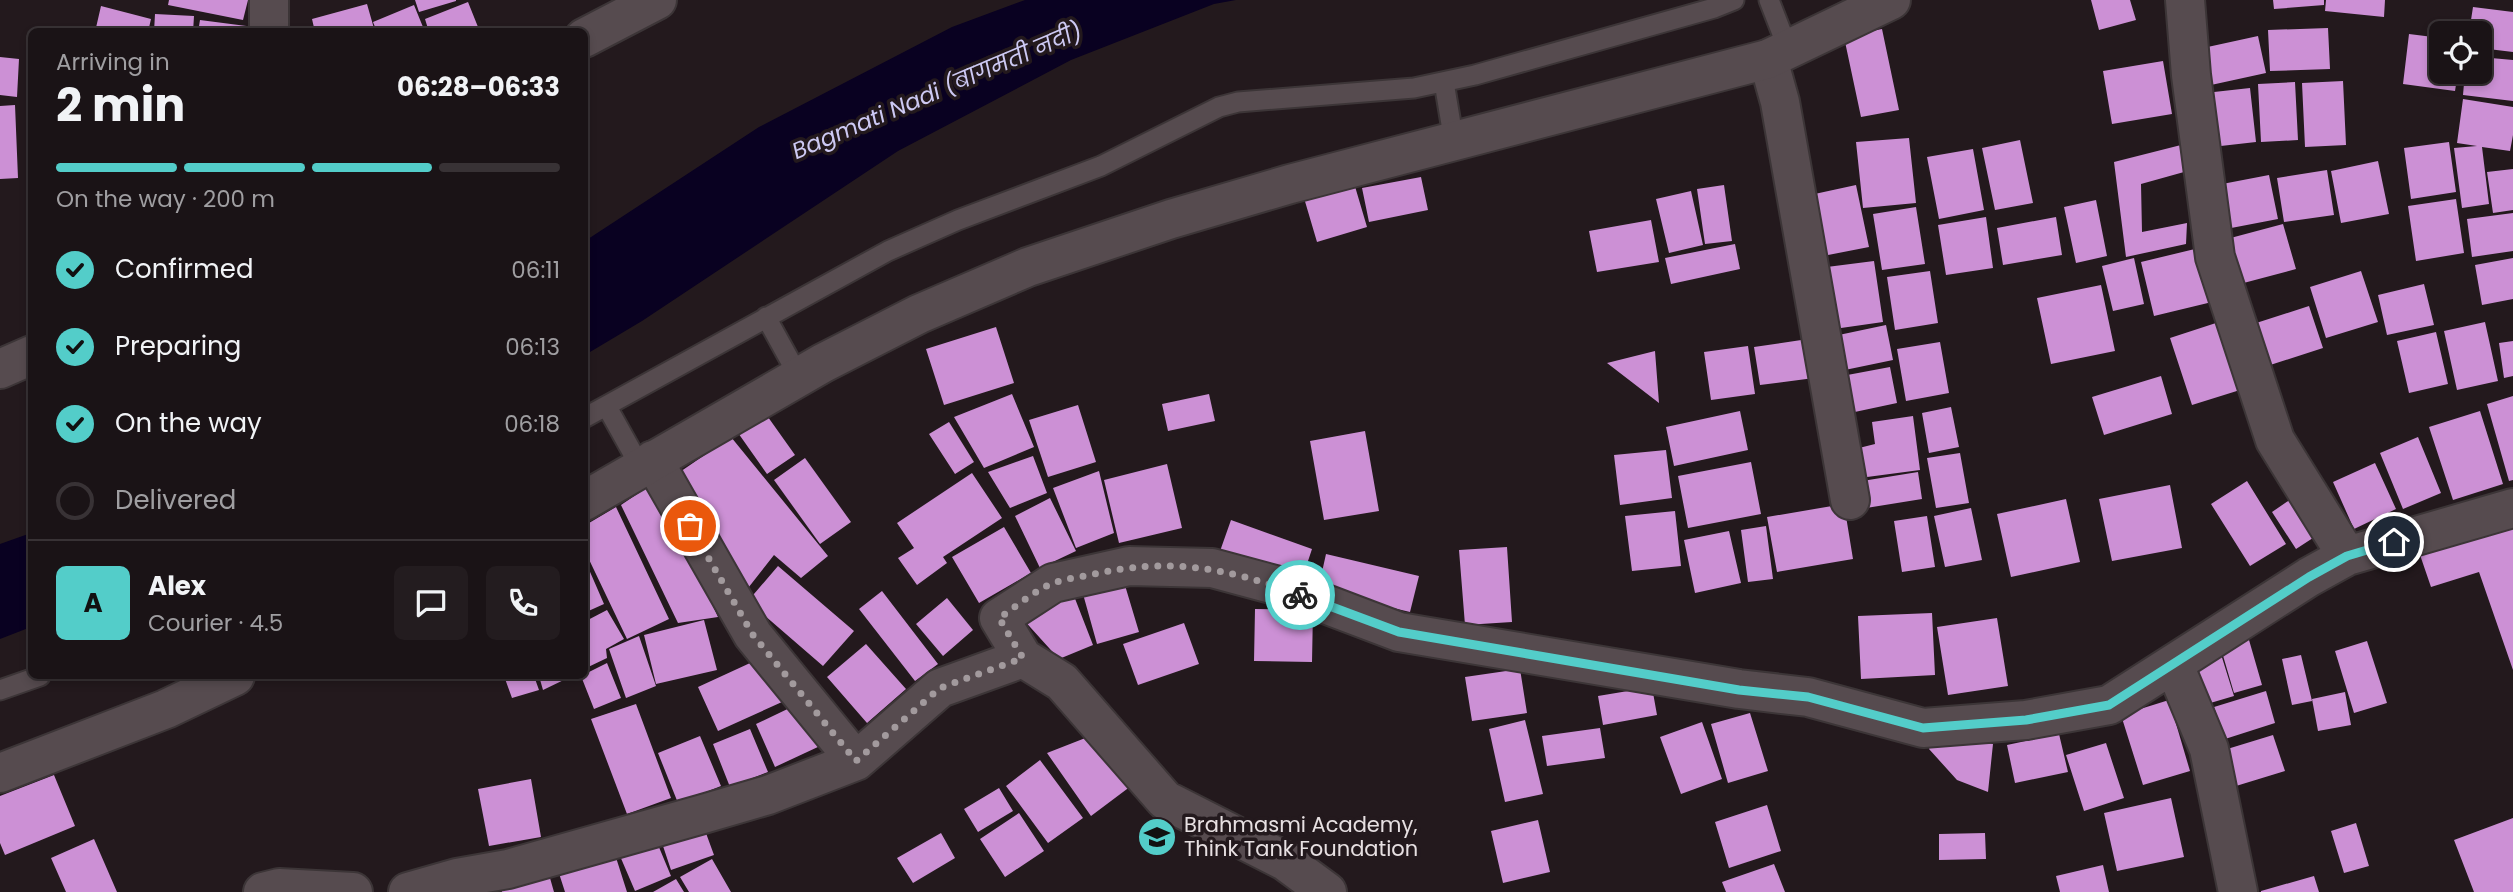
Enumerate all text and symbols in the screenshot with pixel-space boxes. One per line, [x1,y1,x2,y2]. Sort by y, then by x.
water label: Bagmati Nadi (बागमती नदी) [787,15,1087,167]
map controls [2429,21,2492,84]
button: locate [2429,21,2492,84]
text: Arriving in [56,46,170,78]
text: 06:28–06:33 [397,69,560,105]
text: 2 min [56,73,185,137]
text: On the way · 200 m [56,183,275,215]
icon: check [56,251,94,289]
text: Confirmed [115,251,253,287]
text: 06:11 [511,254,560,286]
icon: check [56,328,94,366]
text: Preparing [115,328,241,364]
text: 06:13 [505,331,560,363]
icon: check [56,405,94,443]
text: On the way [115,405,262,441]
text: 06:18 [504,408,560,440]
text: Delivered [115,482,236,518]
pin [660,496,720,556]
icon: bag [671,507,709,545]
pin [2364,512,2424,572]
icon: home [2375,523,2413,561]
courier [1265,560,1335,630]
button: chat [394,566,468,640]
button: phone [486,566,560,640]
text: Alex [148,568,206,604]
icon: bike [1281,576,1319,614]
text: A [83,585,103,621]
text: Courier · 4.5 [148,607,283,639]
place label: Brahmasmi Academy, Think Tank Foundation [1184,810,1418,863]
school or university icon: Brahmasmi Academy, Think Tank Foundation [1136,816,1178,858]

